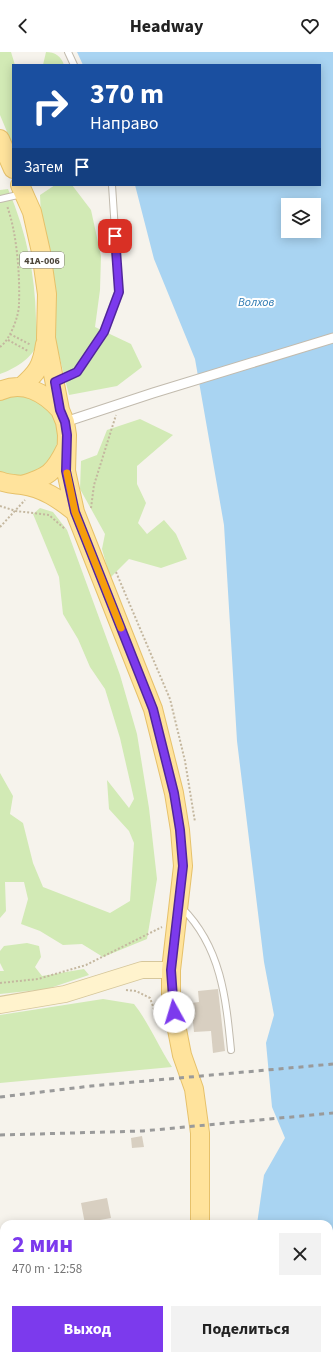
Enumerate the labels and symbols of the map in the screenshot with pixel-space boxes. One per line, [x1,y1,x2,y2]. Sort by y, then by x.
pin [98,219,132,253]
road number: 41А-006 [20,252,64,268]
water label: Волхов [238,294,274,311]
position arrow [153,991,195,1033]

